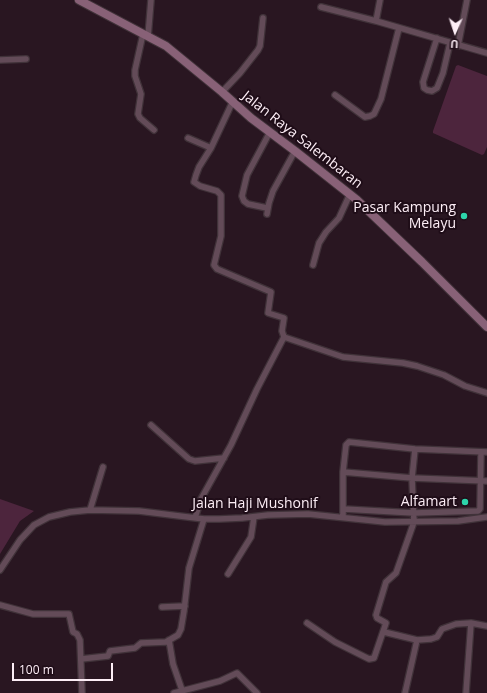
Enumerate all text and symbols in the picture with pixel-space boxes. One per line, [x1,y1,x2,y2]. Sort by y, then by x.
north arrow [435,12,475,52]
text: U [450,37,459,52]
street label: Jalan Raya Salembaran [238,88,366,192]
place label: Pasar Kampung Melayu [353,200,456,232]
marker: Pasar Kampung Melayu [459,211,469,221]
place label: Alfamart [401,494,457,510]
street label: Jalan Haji Mushonif [192,496,318,512]
marker: Alfamart [460,497,470,507]
scale bar [14,655,115,681]
text: 100 m [19,661,54,678]

